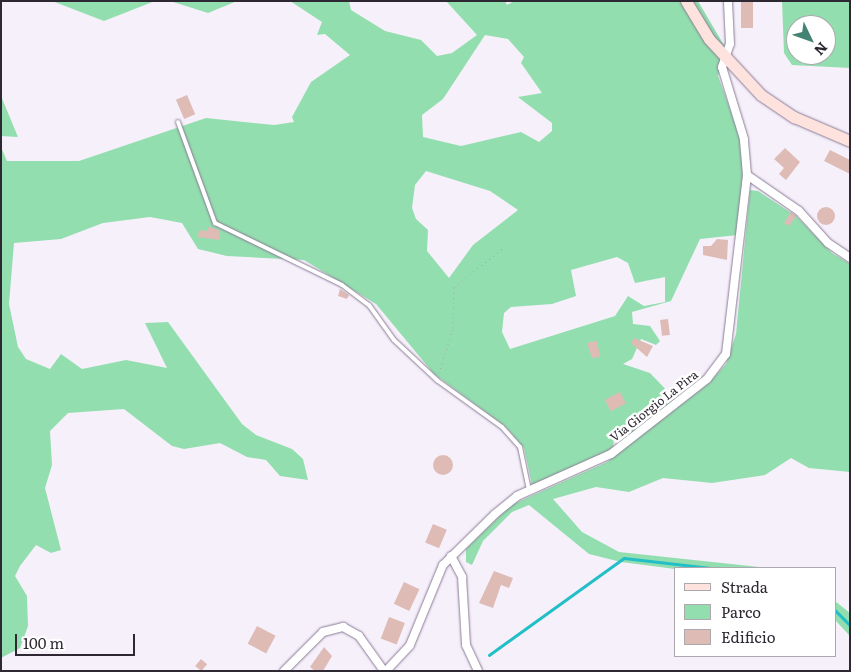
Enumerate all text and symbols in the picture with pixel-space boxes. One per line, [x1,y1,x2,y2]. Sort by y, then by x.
north arrow [786,15,836,65]
text: N [810,38,833,60]
street label: Via Giorgio La Pira [607,367,701,445]
legend [674,567,836,657]
text: Strada [721,575,768,598]
text: Parco [721,600,761,623]
scale bar [18,624,138,656]
text: Edificio [721,625,776,648]
text: 100 m [23,631,64,654]

